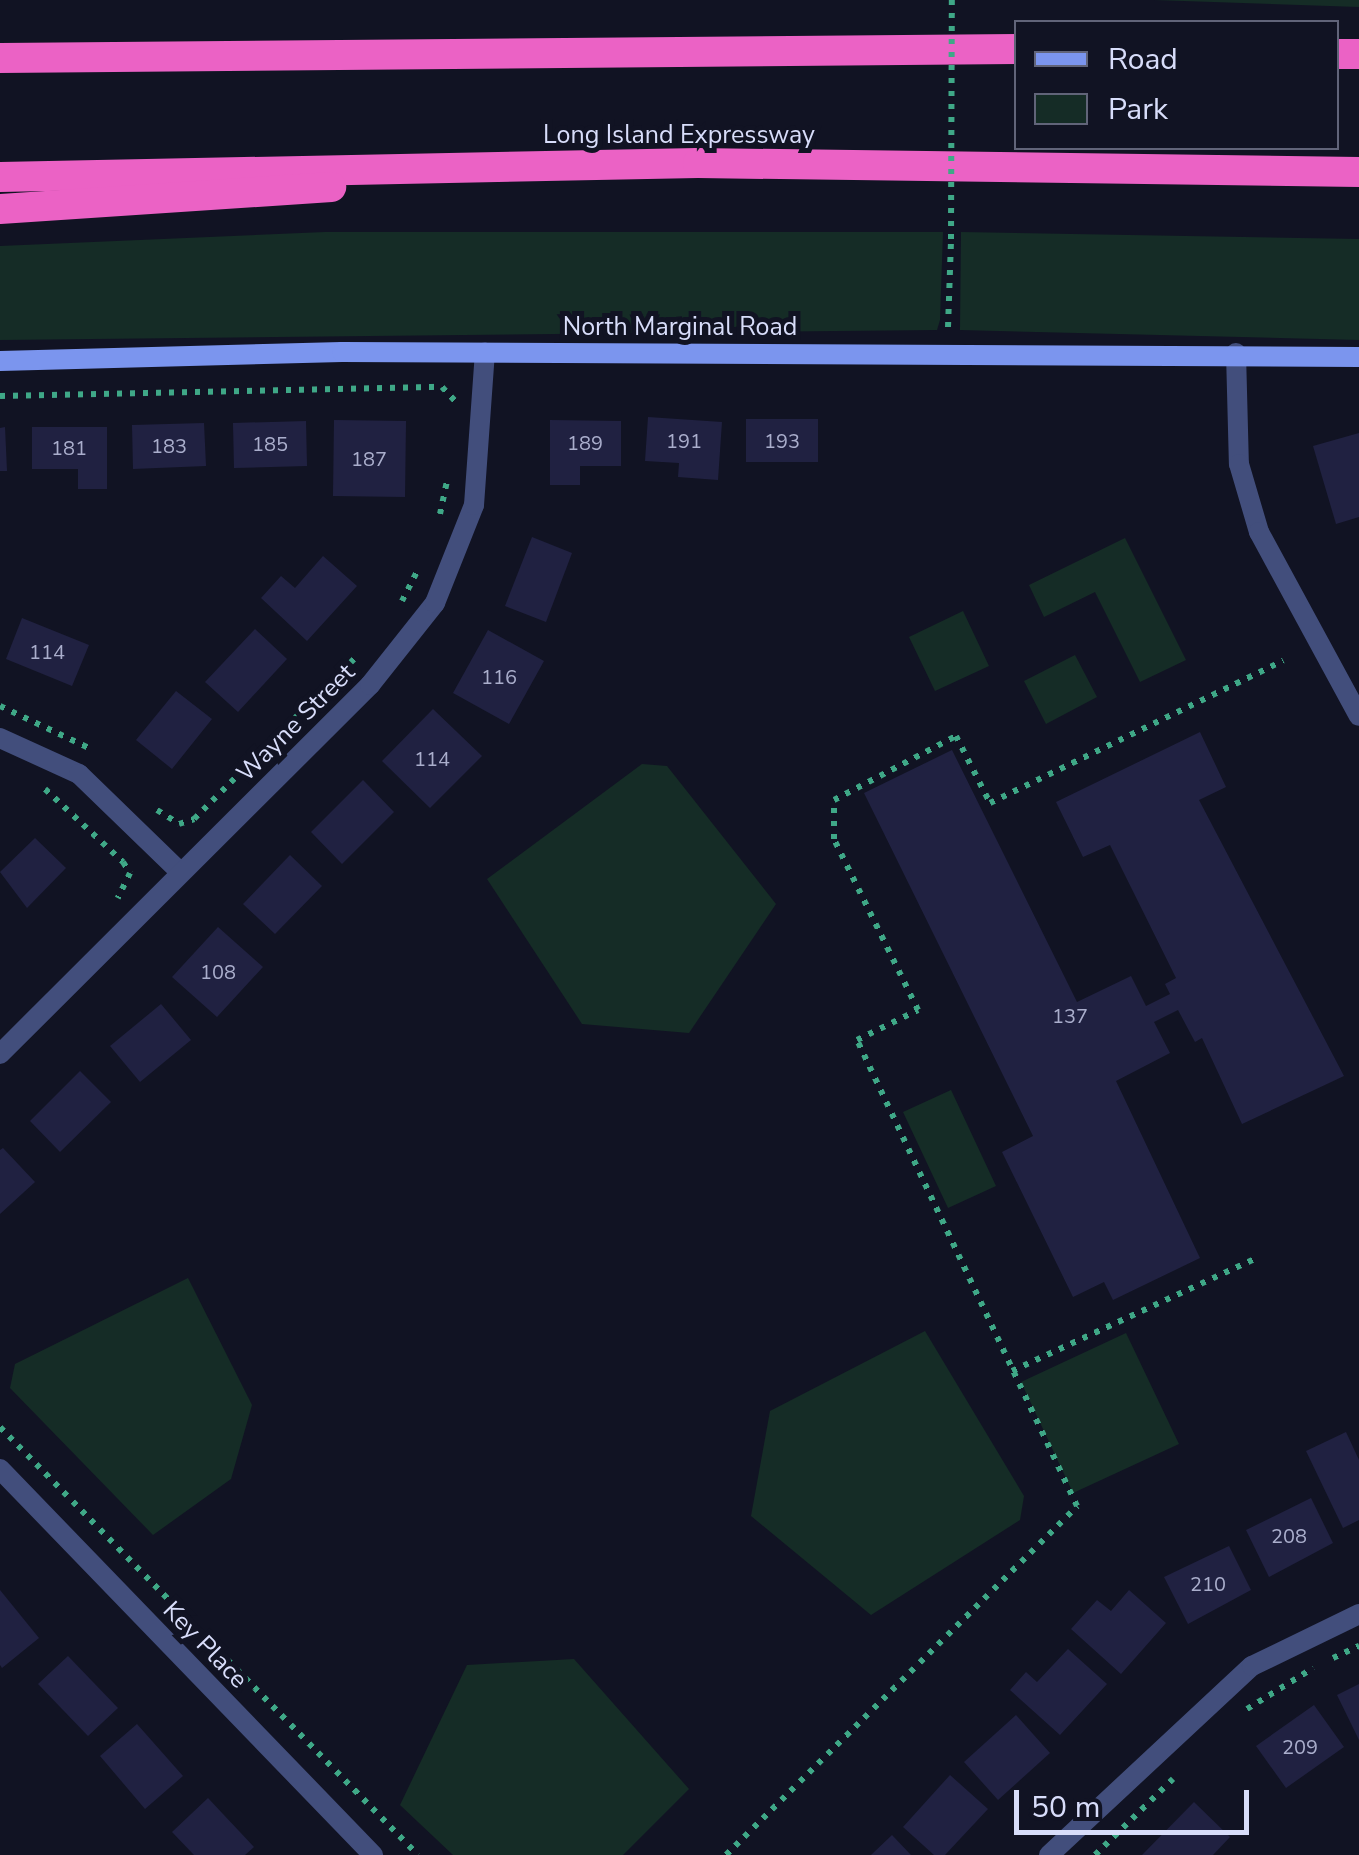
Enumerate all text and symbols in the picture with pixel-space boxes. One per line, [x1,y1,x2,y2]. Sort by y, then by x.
legend [1014,20,1339,150]
text: Road [1108,39,1178,80]
text: Park [1108,89,1168,130]
street label: Long Island Expressway [543,120,815,150]
street label: North Marginal Road [563,312,797,342]
house number: 191 [666,429,702,453]
house number: 193 [764,429,800,453]
house number: 189 [567,431,603,455]
house number: 185 [252,432,288,456]
house number: 183 [151,434,187,458]
house number: 181 [51,436,87,460]
house number: 187 [351,447,387,471]
house number: 114 [29,640,65,664]
street label: Wayne Street [231,658,361,788]
house number: 116 [481,665,517,689]
house number: 114 [414,747,450,771]
house number: 108 [200,960,236,984]
house number: 137 [1052,1004,1088,1028]
house number: 208 [1271,1524,1307,1548]
house number: 210 [1190,1572,1226,1596]
street label: Key Place [156,1595,254,1695]
house number: 209 [1282,1735,1318,1759]
scale bar [1019,1770,1254,1832]
text: 50 m [1031,1787,1100,1828]

